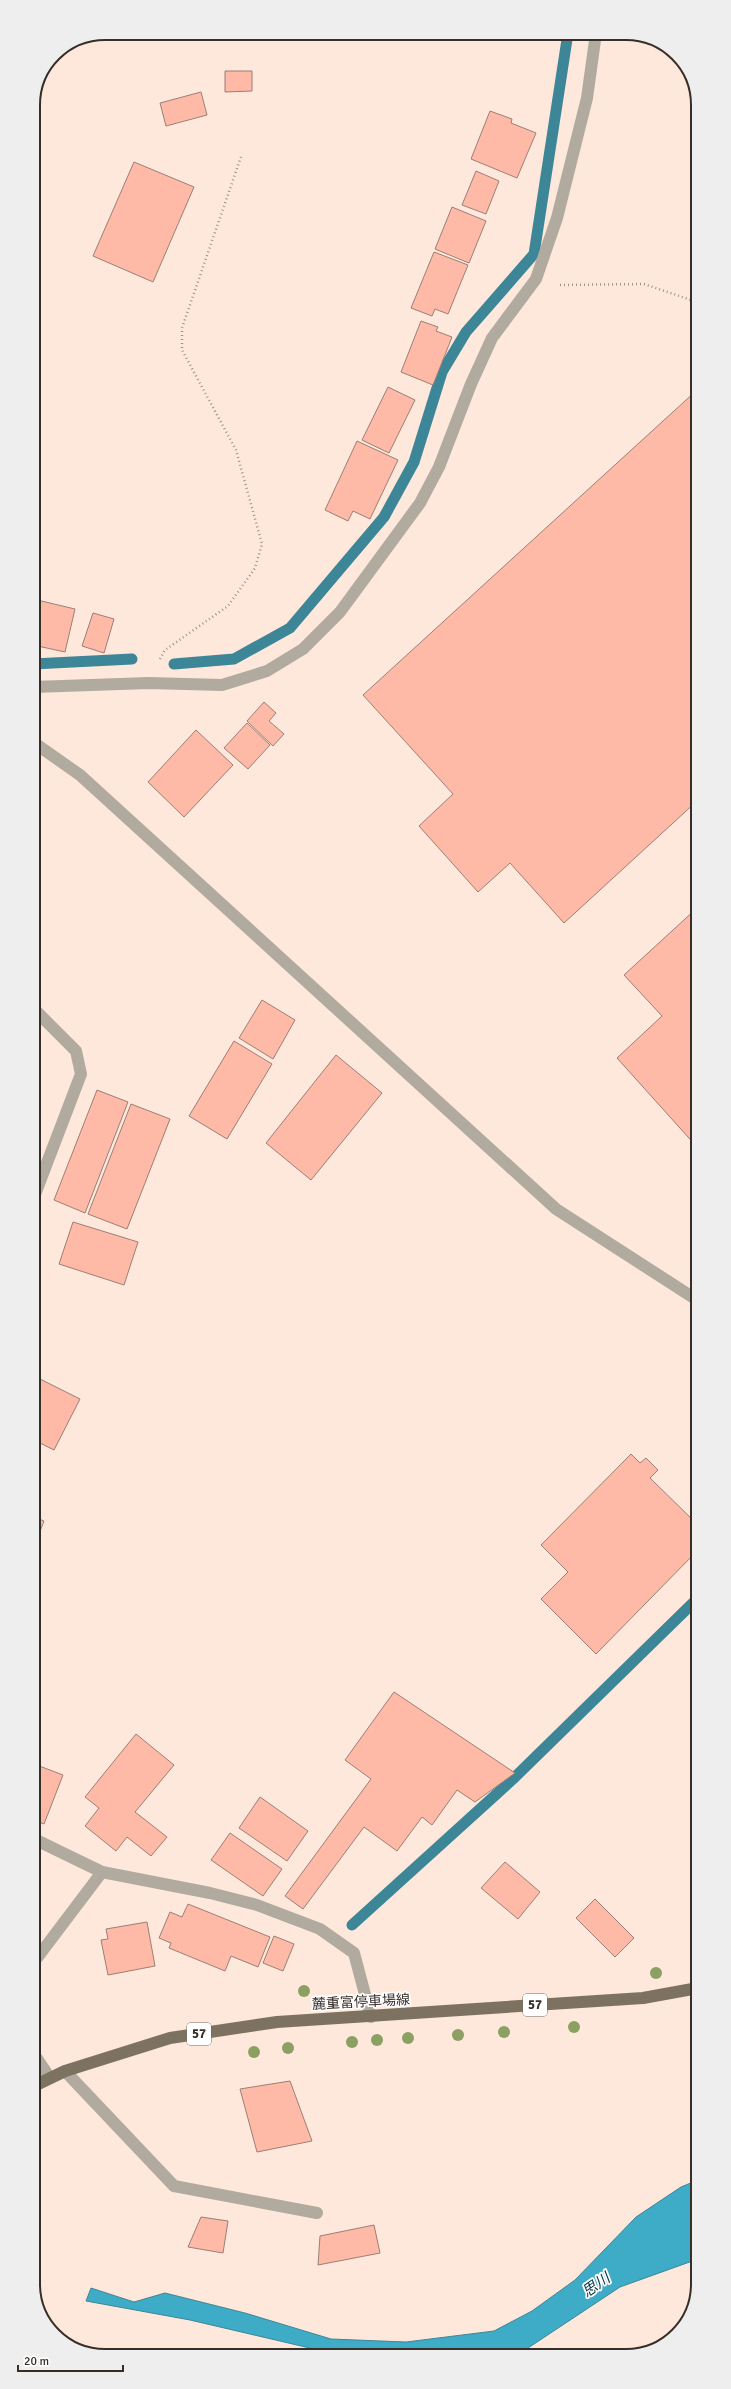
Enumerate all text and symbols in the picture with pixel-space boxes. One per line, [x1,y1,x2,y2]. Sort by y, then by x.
street label: 麓重富停車場線 [312,1991,410,2013]
road number: 57 [523,1994,547,2016]
road number: 57 [187,2023,211,2045]
water label: 思川 [579,2268,615,2301]
scale bar [18,2347,123,2373]
text: 20 m [24,2354,49,2369]

